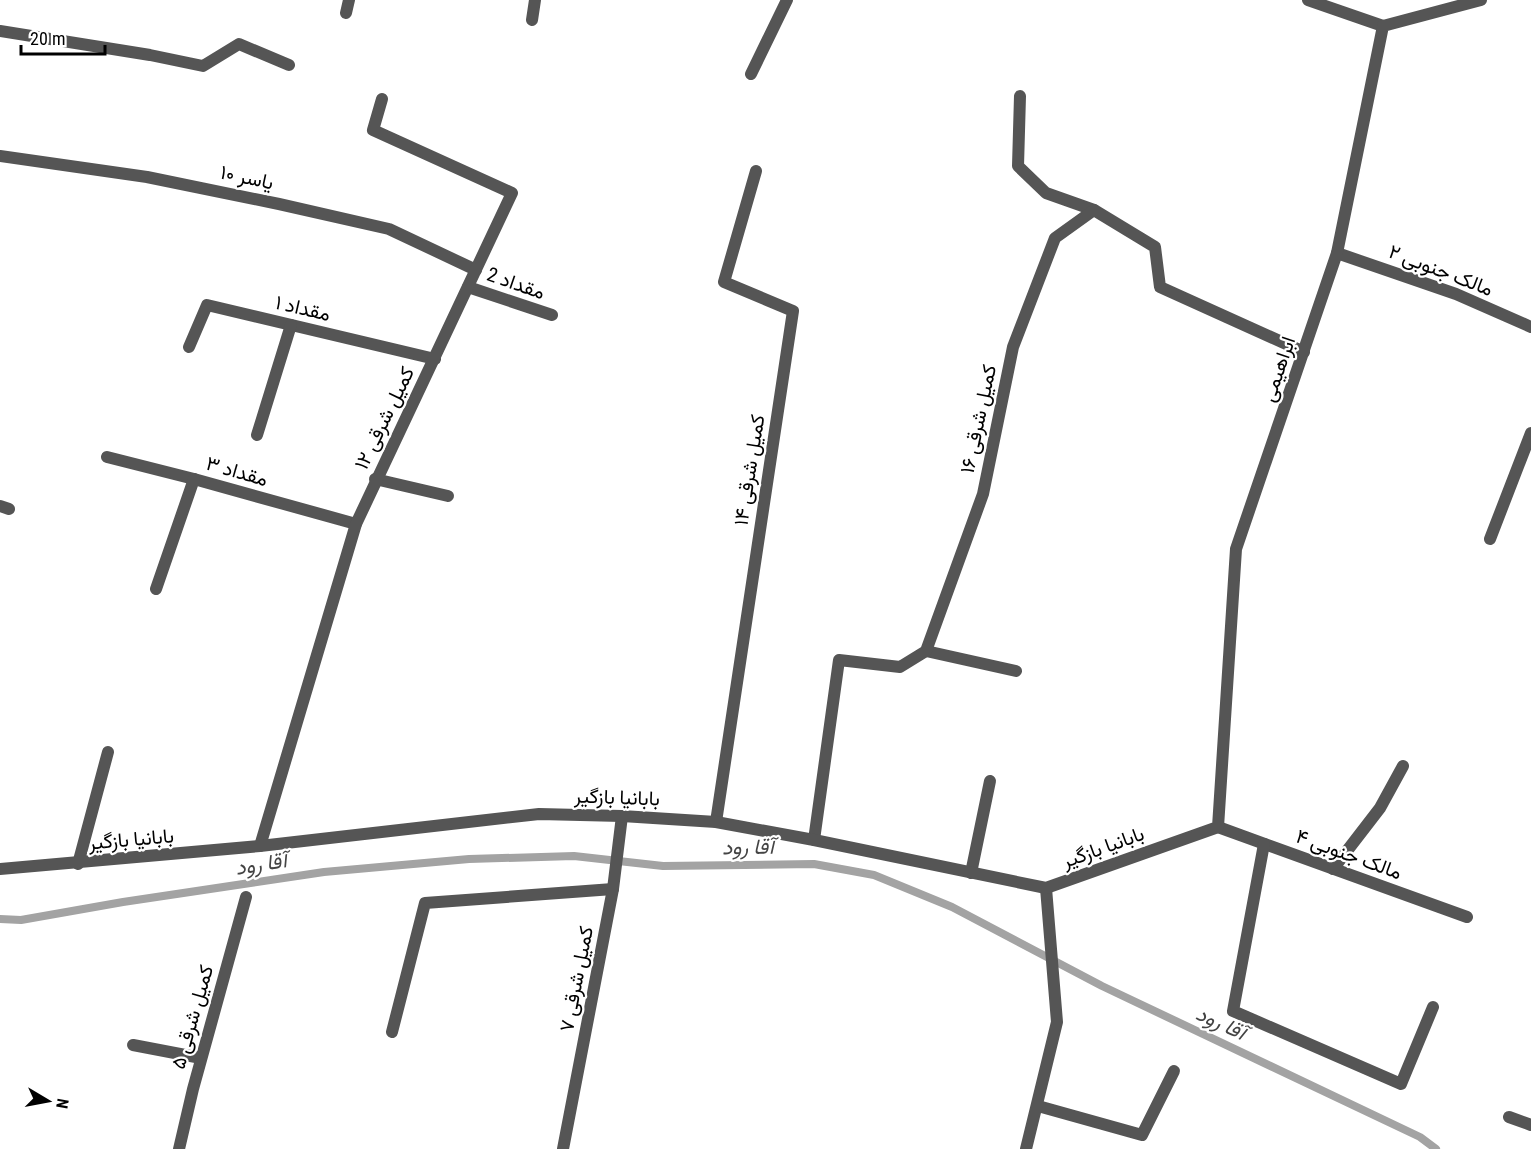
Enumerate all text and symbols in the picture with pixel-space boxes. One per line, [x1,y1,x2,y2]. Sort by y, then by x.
scale bar [21,18,105,56]
text: 20 m [30,28,65,49]
street label: یاسر ۱۰ [218,160,276,195]
street label: مالک جنوبی ۲ [1385,239,1497,302]
street label: مقداد 2 [484,262,548,304]
street label: مقداد ۱ [273,290,333,326]
street label: ابراهیمی [1256,333,1301,405]
street label: کمیل شرقی ۱۶ [955,362,1002,476]
street label: کمیل شرقی ۱۲ [349,363,420,474]
street label: کمیل شرقی ۱۴ [728,413,771,527]
street label: مقداد ۳ [203,451,271,491]
street label: بابانیا بازگیر [573,783,660,811]
street label: بابانیا بازگیر [1058,821,1148,874]
street label: بابانیا بازگیر [86,823,175,856]
street label: مالک جنوبی ۴ [1292,824,1405,885]
water label: آقا رود [722,834,780,860]
water label: آقا رود [234,847,295,881]
street label: کمیل شرقی ۷ [554,924,599,1034]
street label: کمیل شرقی ۵ [166,962,219,1072]
water label: آقا رود [1192,1001,1255,1048]
north arrow [18,1071,78,1131]
text: N [52,1097,72,1110]

